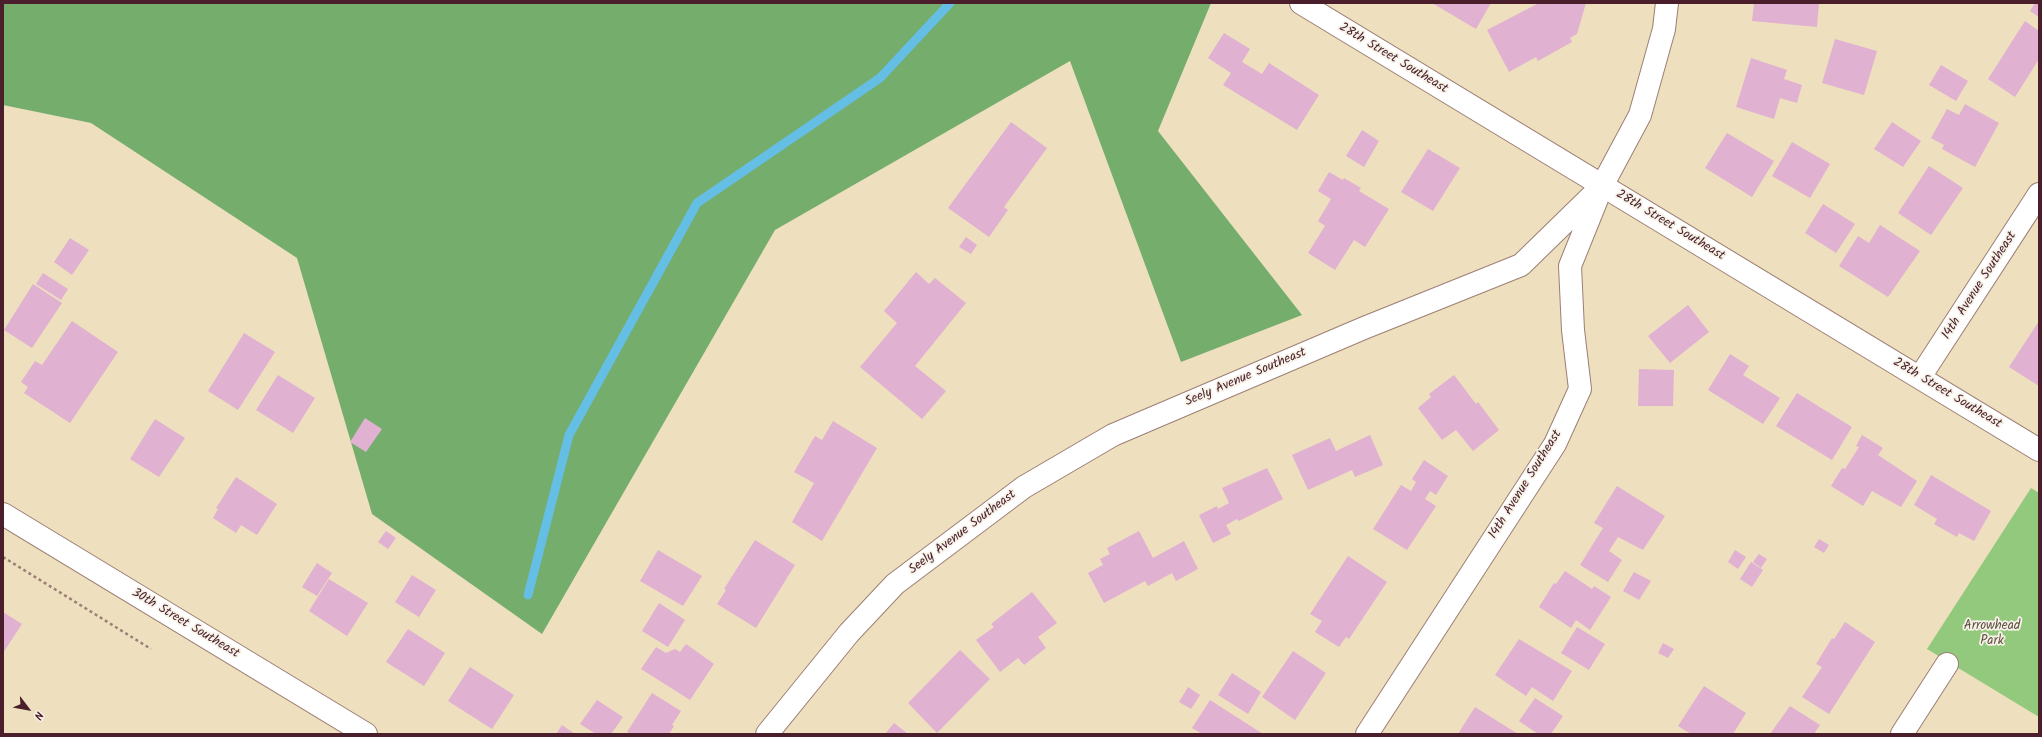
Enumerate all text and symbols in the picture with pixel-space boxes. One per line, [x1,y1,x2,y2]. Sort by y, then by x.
street label: 28th Street Southeast [1336,20,1450,98]
street label: 28th Street Southeast [1613,187,1727,265]
street label: 14th Avenue Southeast [1939,229,2021,343]
street label: Seely Avenue Southeast [1183,345,1309,411]
street label: 28th Street Southeast [1890,355,2004,433]
street label: 14th Avenue Southeast [1486,428,1566,542]
street label: Seely Avenue Southeast [906,488,1020,578]
street label: 30th Street Southeast [128,586,242,662]
park label: Arrowhead Park [1964,619,2020,650]
north arrow [8,689,48,729]
text: N [29,708,48,723]

